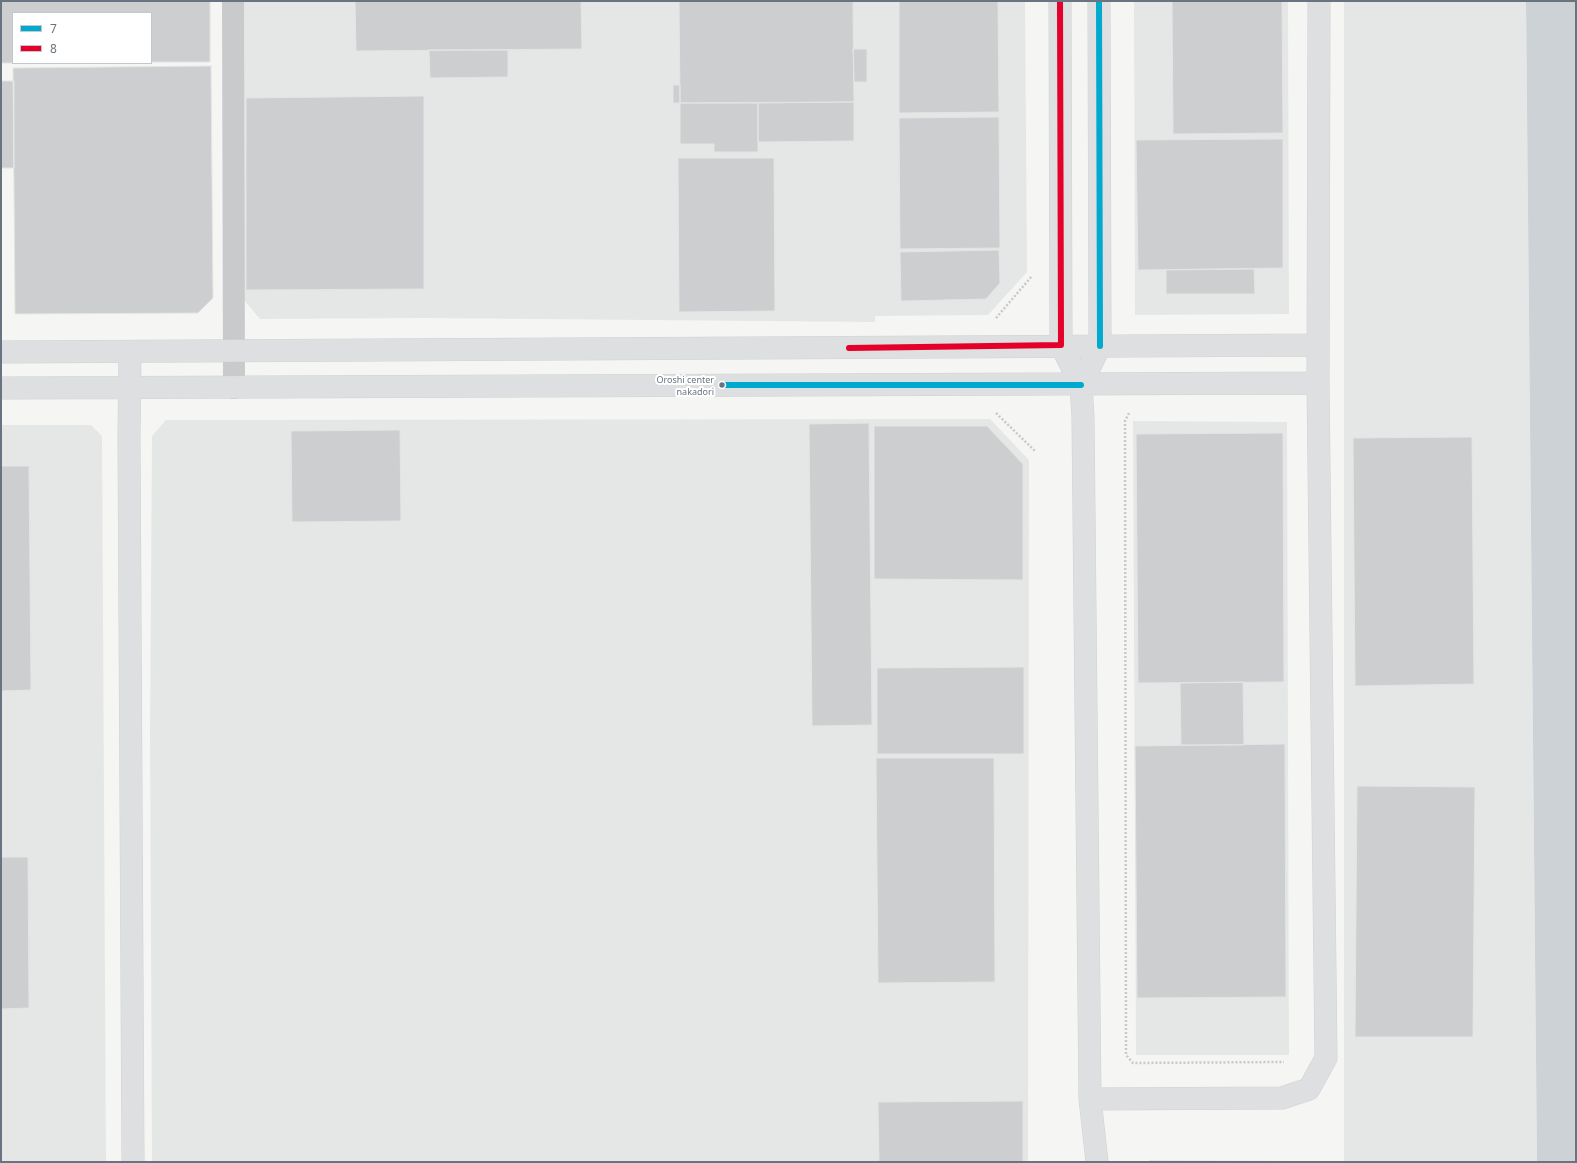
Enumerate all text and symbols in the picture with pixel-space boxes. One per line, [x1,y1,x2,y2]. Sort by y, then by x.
legend [12,12,152,64]
text: 7 [50,20,57,37]
text: 8 [50,40,57,57]
place label: Oroshi center nakadori [656,375,714,396]
marker: Oroshi center nakadori [717,380,727,390]

